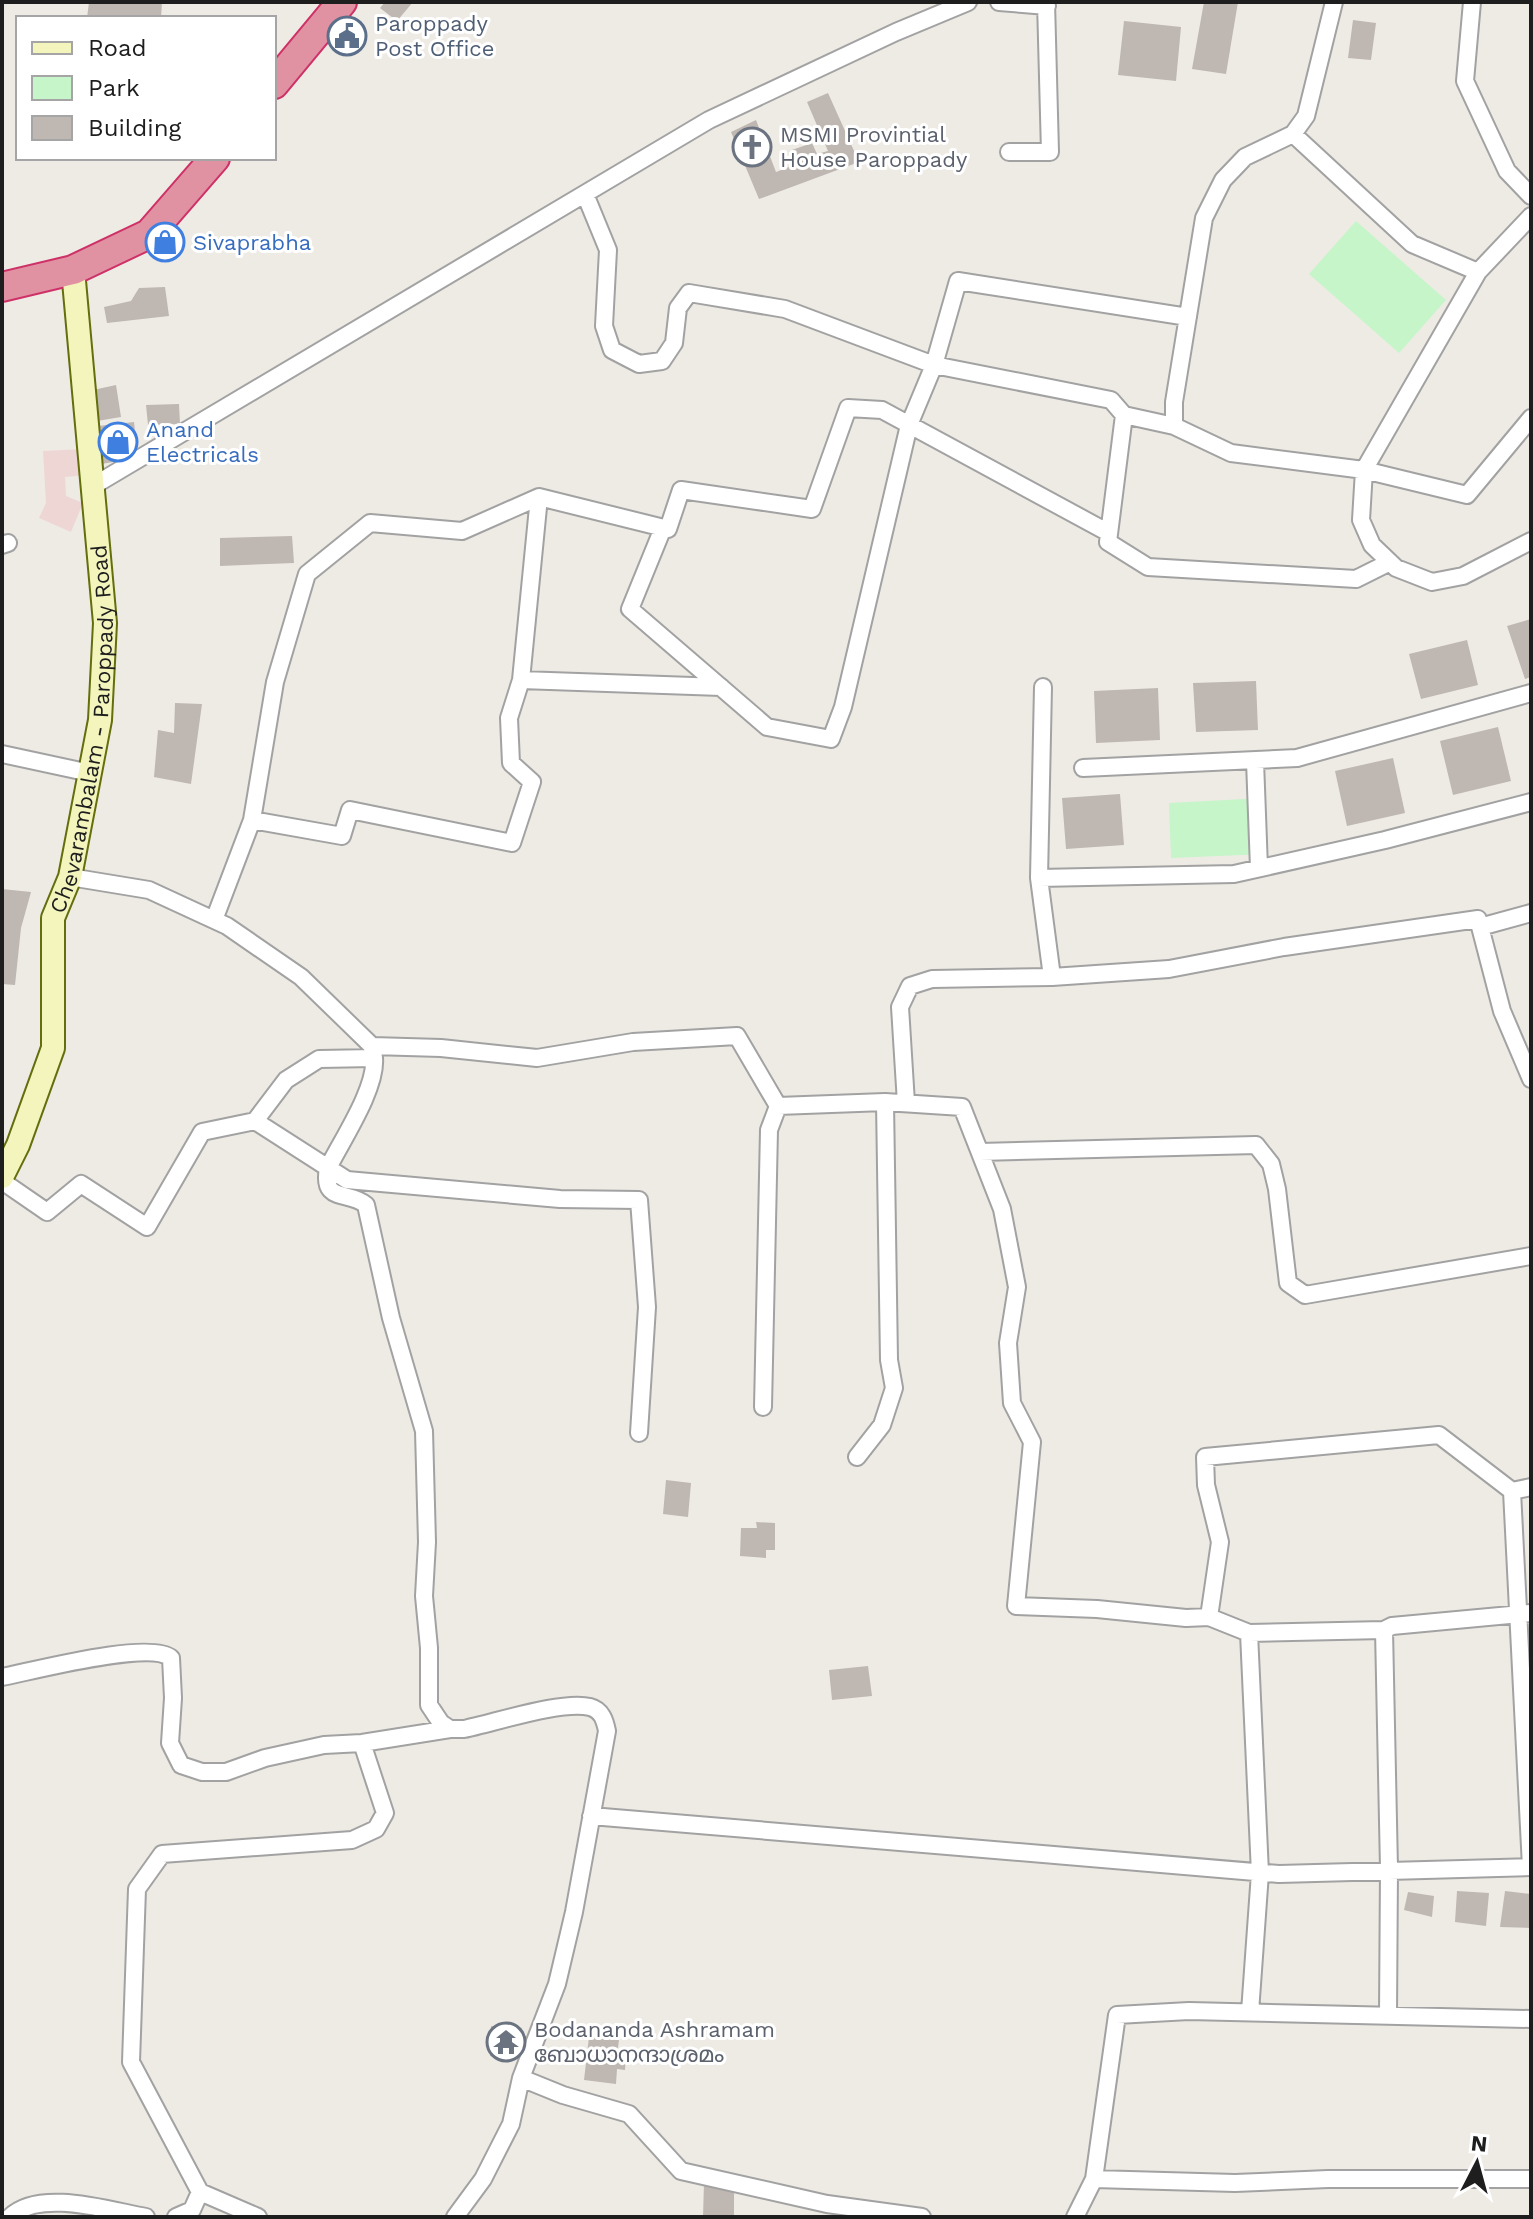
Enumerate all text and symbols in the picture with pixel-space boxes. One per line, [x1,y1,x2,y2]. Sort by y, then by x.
place label: Paroppady Post Office [375,11,494,61]
public building icon: Paroppady Post Office [326,15,368,57]
legend [16,16,276,160]
text: Road [88,34,147,62]
text: Park [88,74,140,102]
text: Building [88,114,181,142]
place label: MSMI Provintial House Paroppady [780,122,968,172]
church icon: MSMI Provintial House Paroppady [731,126,773,168]
shop icon: Sivaprabha [144,221,186,263]
place label: Sivaprabha [193,230,311,255]
place label: Anand Electricals [146,417,259,467]
shop icon: Anand Electricals [97,421,139,463]
street label: Chevarambalam - Paroppady Road [44,544,118,917]
place label: Bodananda Ashramam ബോധാനന്ദാശ്രമം [534,2017,775,2067]
temple icon: Bodananda Ashramam ബോധാനന്ദാശ്രമം [485,2021,527,2063]
north arrow [1437,2123,1517,2203]
text: N [1470,2130,1488,2157]

